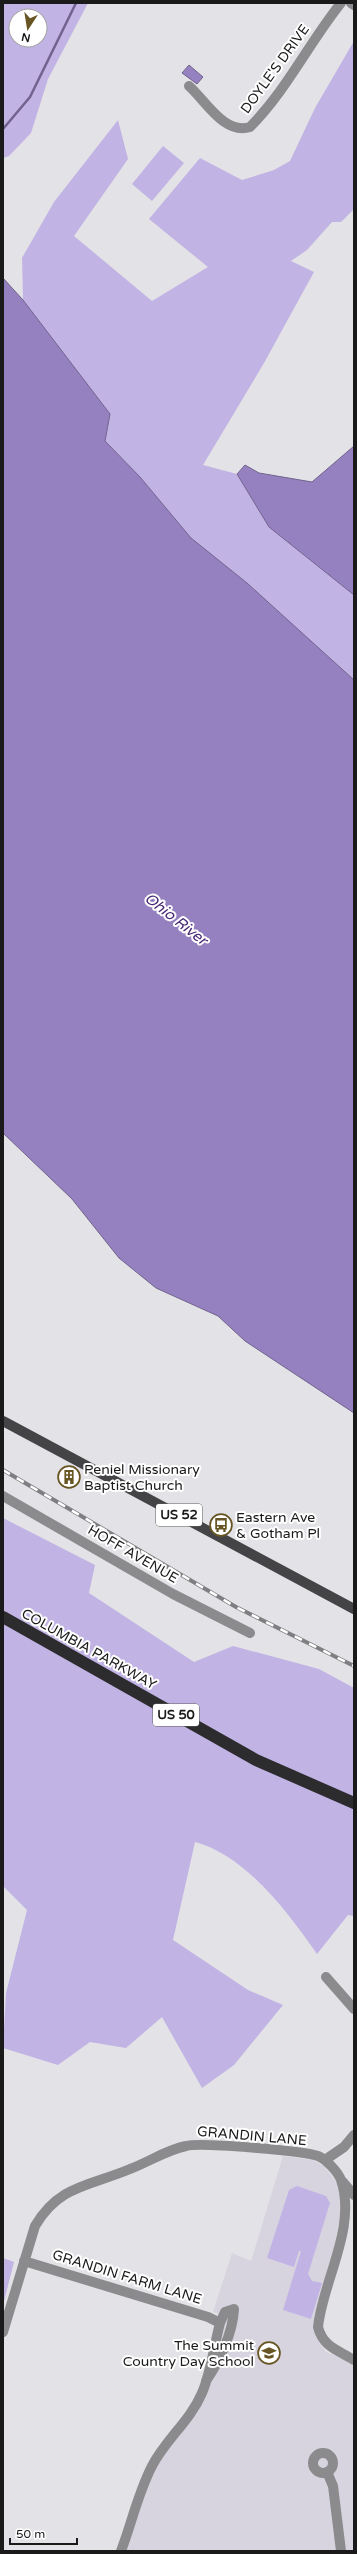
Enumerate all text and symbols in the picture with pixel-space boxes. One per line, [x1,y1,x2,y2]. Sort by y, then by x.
north arrow [8,8,48,48]
street label: DOYLE'S DRIVE [237,21,313,117]
text: N [20,30,32,45]
water label: Ohio River [141,889,213,950]
place label: Peniel Missionary Baptist Church [84,1461,200,1494]
building icon: Peniel Missionary Baptist Church [56,1464,82,1490]
road number: US 52 [156,1504,202,1526]
place label: Eastern Ave & Gotham Pl [236,1509,320,1542]
bus stop icon: Eastern Ave & Gotham Pl [208,1512,234,1538]
street label: HOFF AVENUE [85,1521,181,1587]
street label: COLUMBIA PARKWAY [18,1605,160,1693]
road number: US 50 [153,1704,199,1726]
street label: GRANDIN LANE [196,2123,308,2149]
street label: GRANDIN FARM LANE [50,2246,204,2308]
place label: The Summit Country Day School [123,2337,255,2370]
school or university icon: The Summit Country Day School [256,2340,282,2366]
scale bar [10,2520,77,2546]
text: 50 m [16,2527,45,2541]

